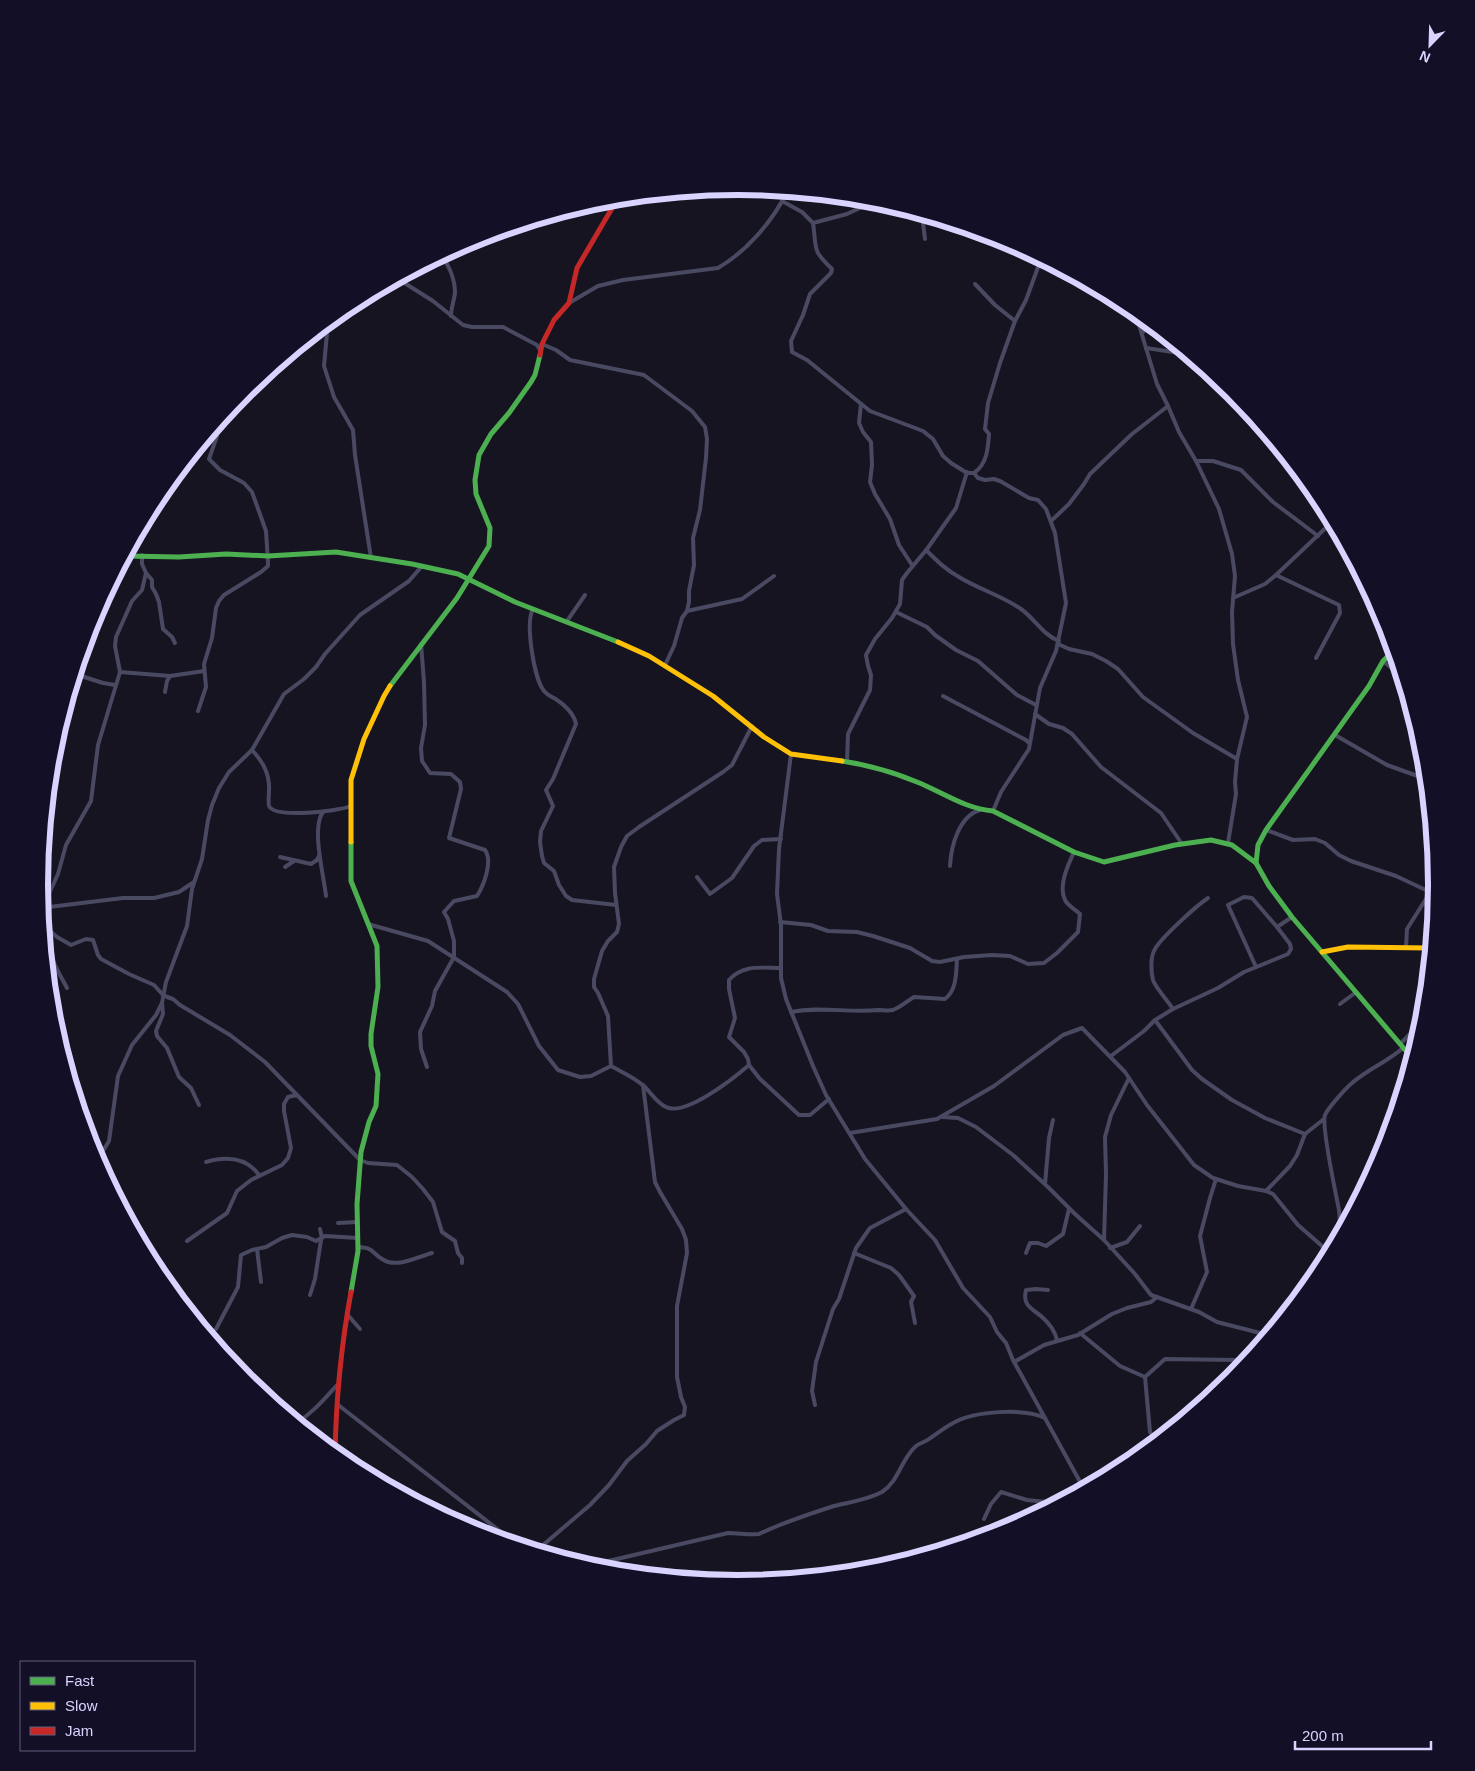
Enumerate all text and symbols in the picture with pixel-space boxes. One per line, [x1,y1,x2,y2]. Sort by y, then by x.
north arrow [1405,20,1455,70]
text: N [1417,48,1433,66]
legend [20,1661,195,1751]
text: Fast [65,1672,95,1689]
text: Slow [65,1697,98,1714]
scale bar [1295,1718,1431,1750]
text: Jam [65,1722,93,1739]
text: 200 m [1302,1727,1344,1744]

